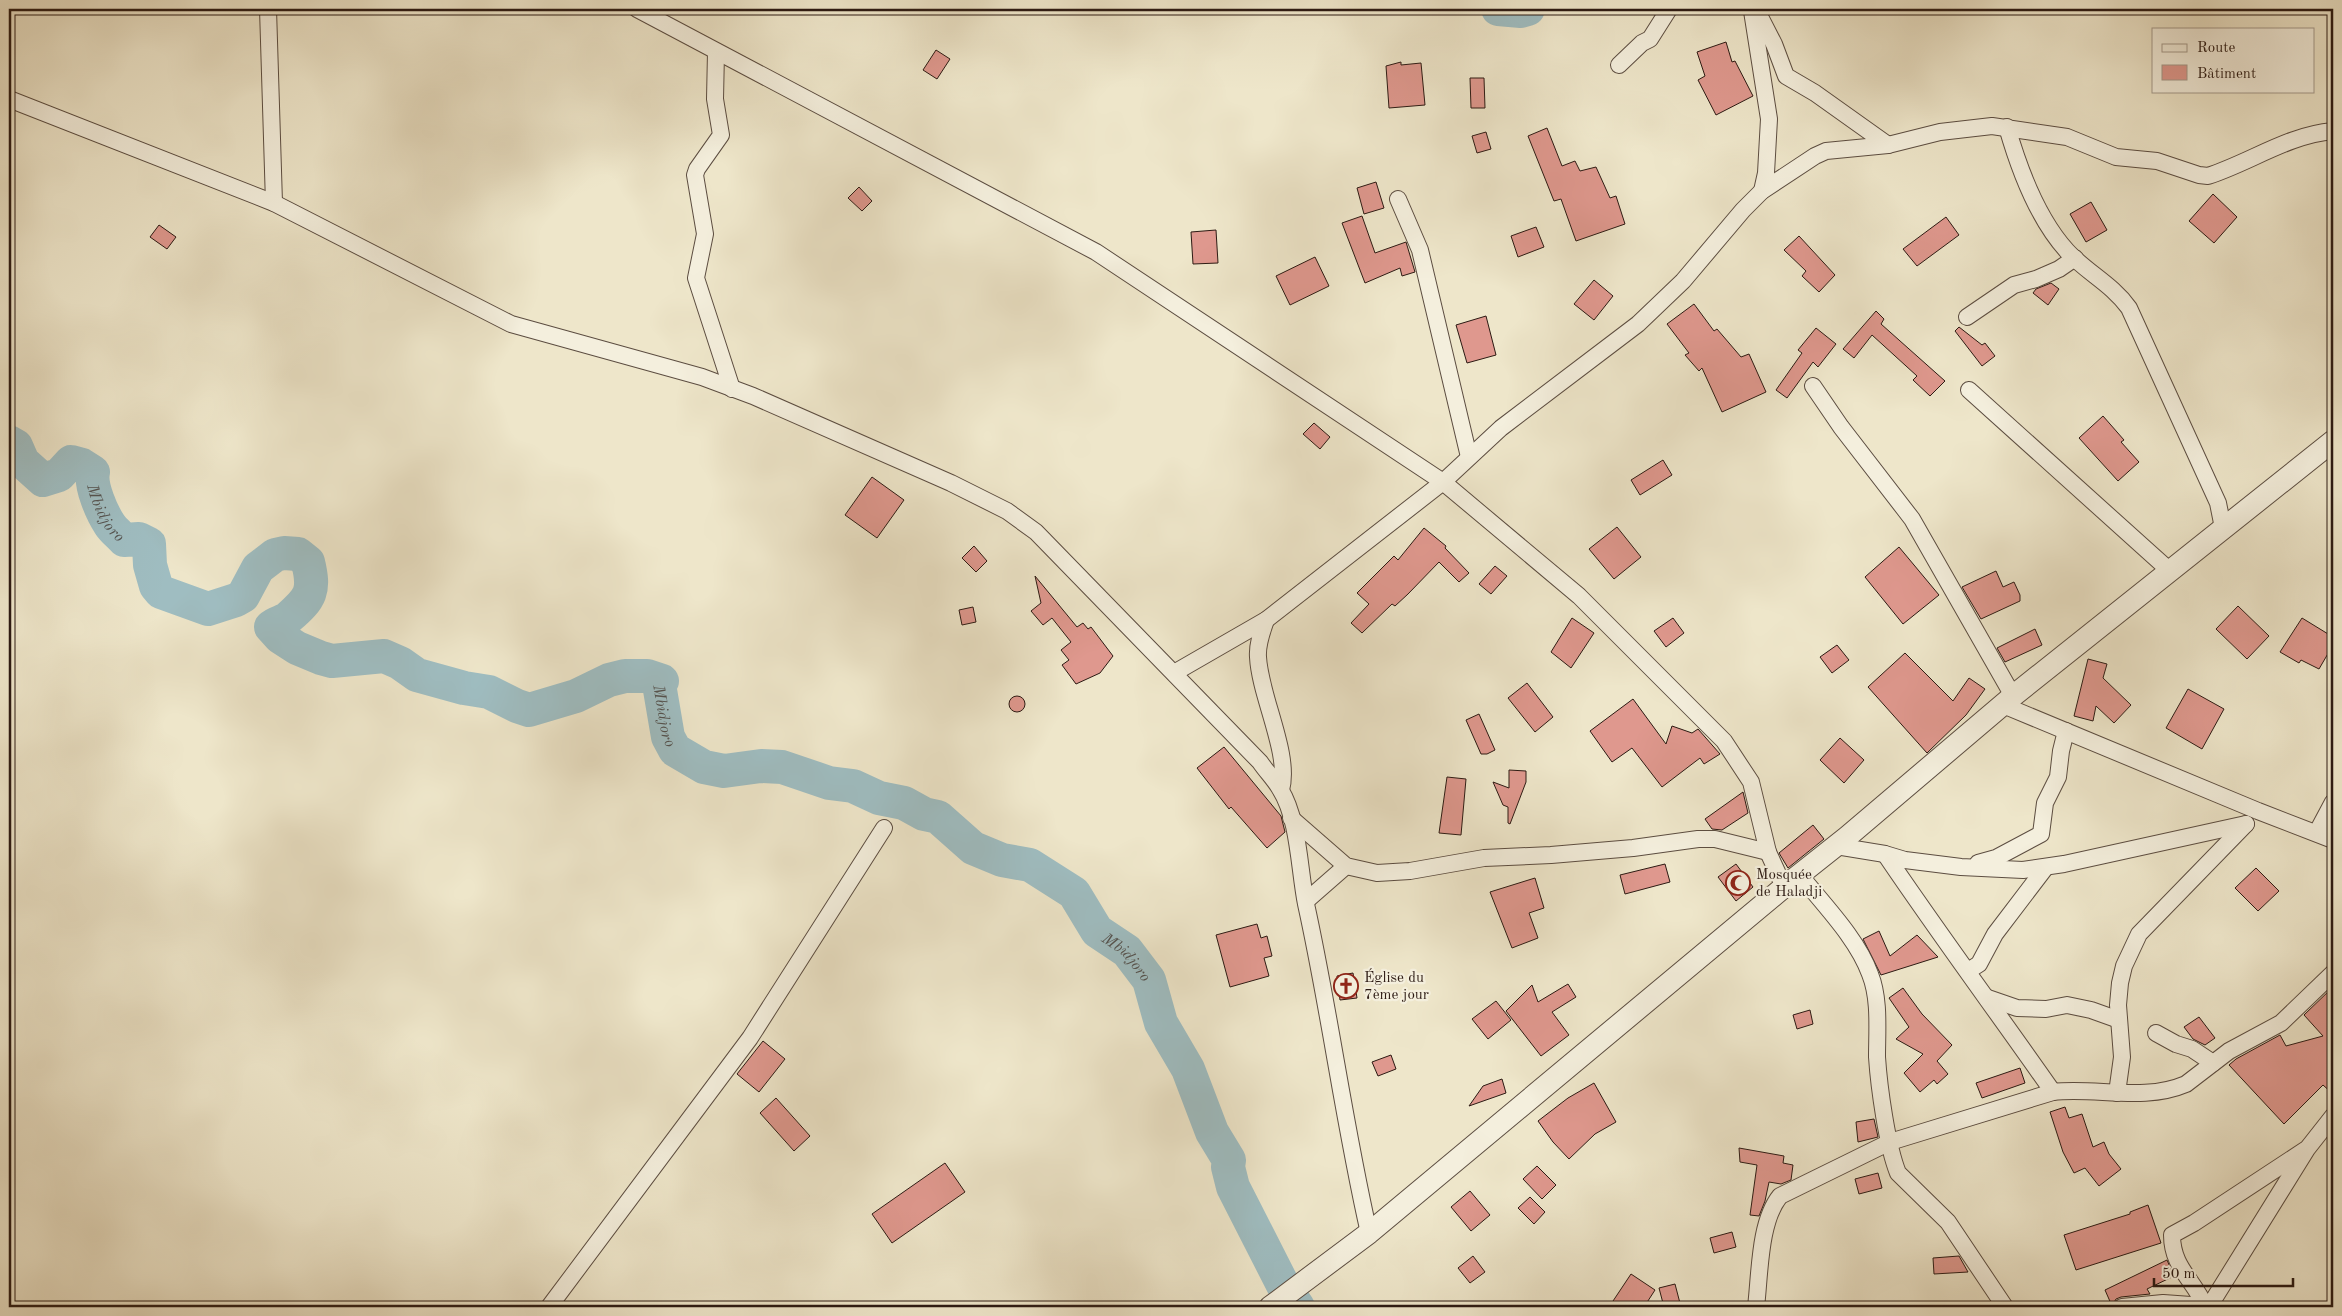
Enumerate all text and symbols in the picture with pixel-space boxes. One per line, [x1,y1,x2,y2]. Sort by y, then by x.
legend [2152,28,2314,92]
text: Route [2197,41,2235,56]
text: Bâtiment [2197,67,2256,82]
water label: Mbidjoro [83,482,127,546]
water label: Mbidjoro [649,683,678,750]
place label: Mosquée de Haladji [1756,868,1822,900]
mosque icon: Mosquée de Haladji [1725,870,1751,896]
water label: Mbidjoro [1098,930,1153,985]
place label: Église du 7ème jour [1364,968,1429,1003]
church icon: Église du 7ème jour [1333,973,1359,999]
scale bar [2154,1256,2293,1288]
text: 50 m [2162,1267,2196,1282]

